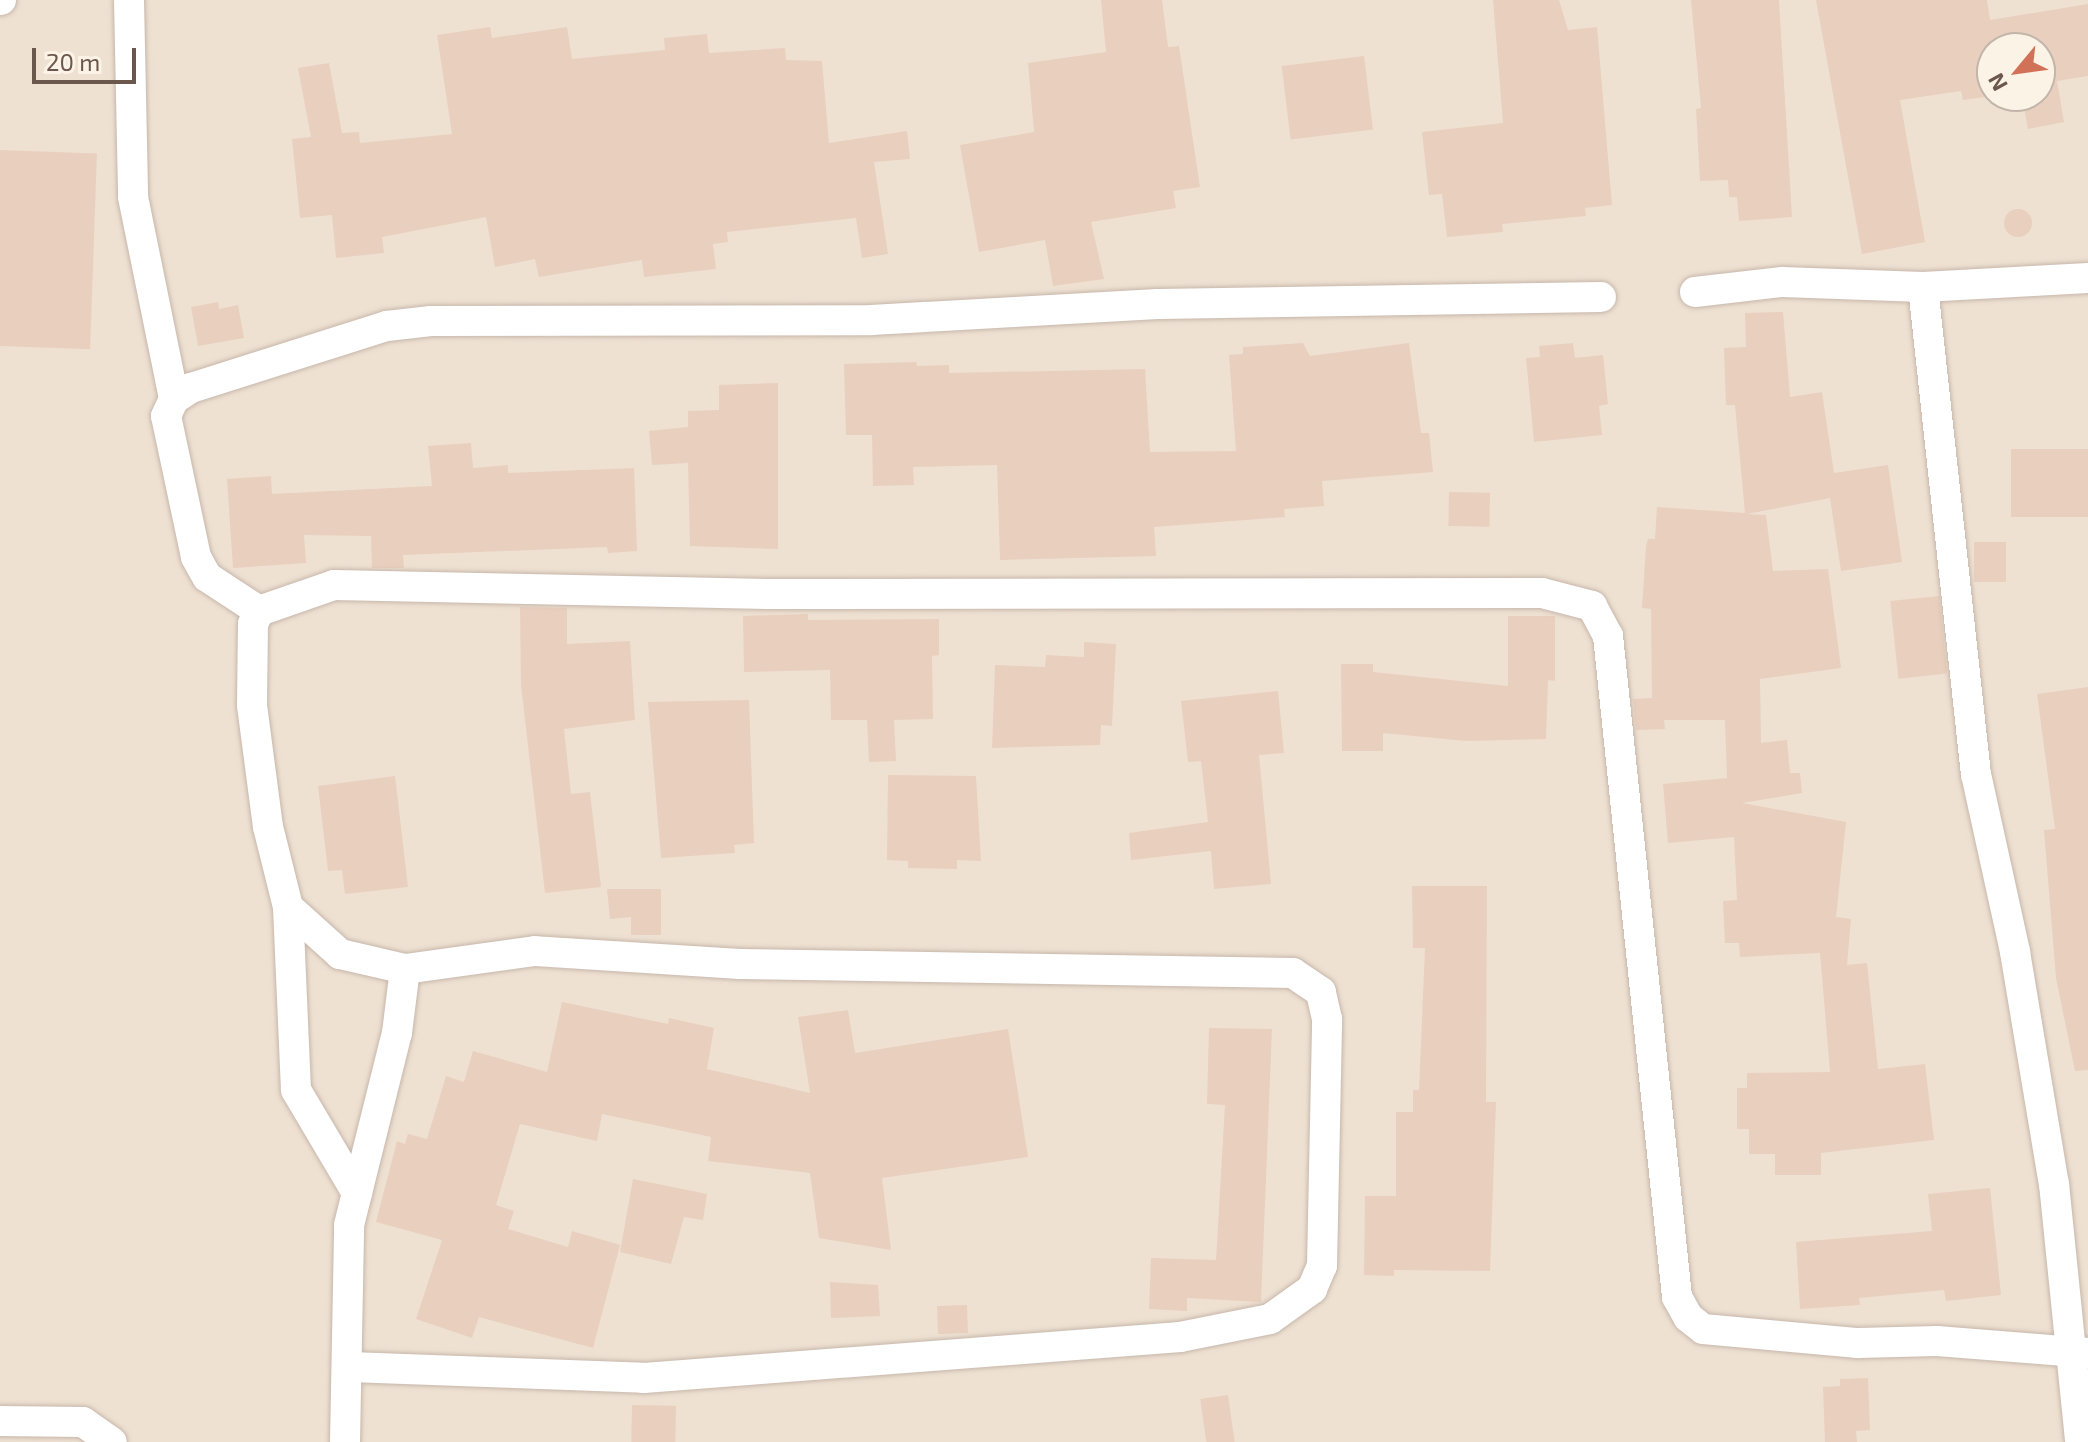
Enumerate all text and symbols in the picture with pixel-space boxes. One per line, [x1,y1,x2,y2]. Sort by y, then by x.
scale bar [36,32,140,82]
north arrow [1976,32,2056,112]
text: 20 m [46,47,100,76]
text: N [1982,69,2012,96]

